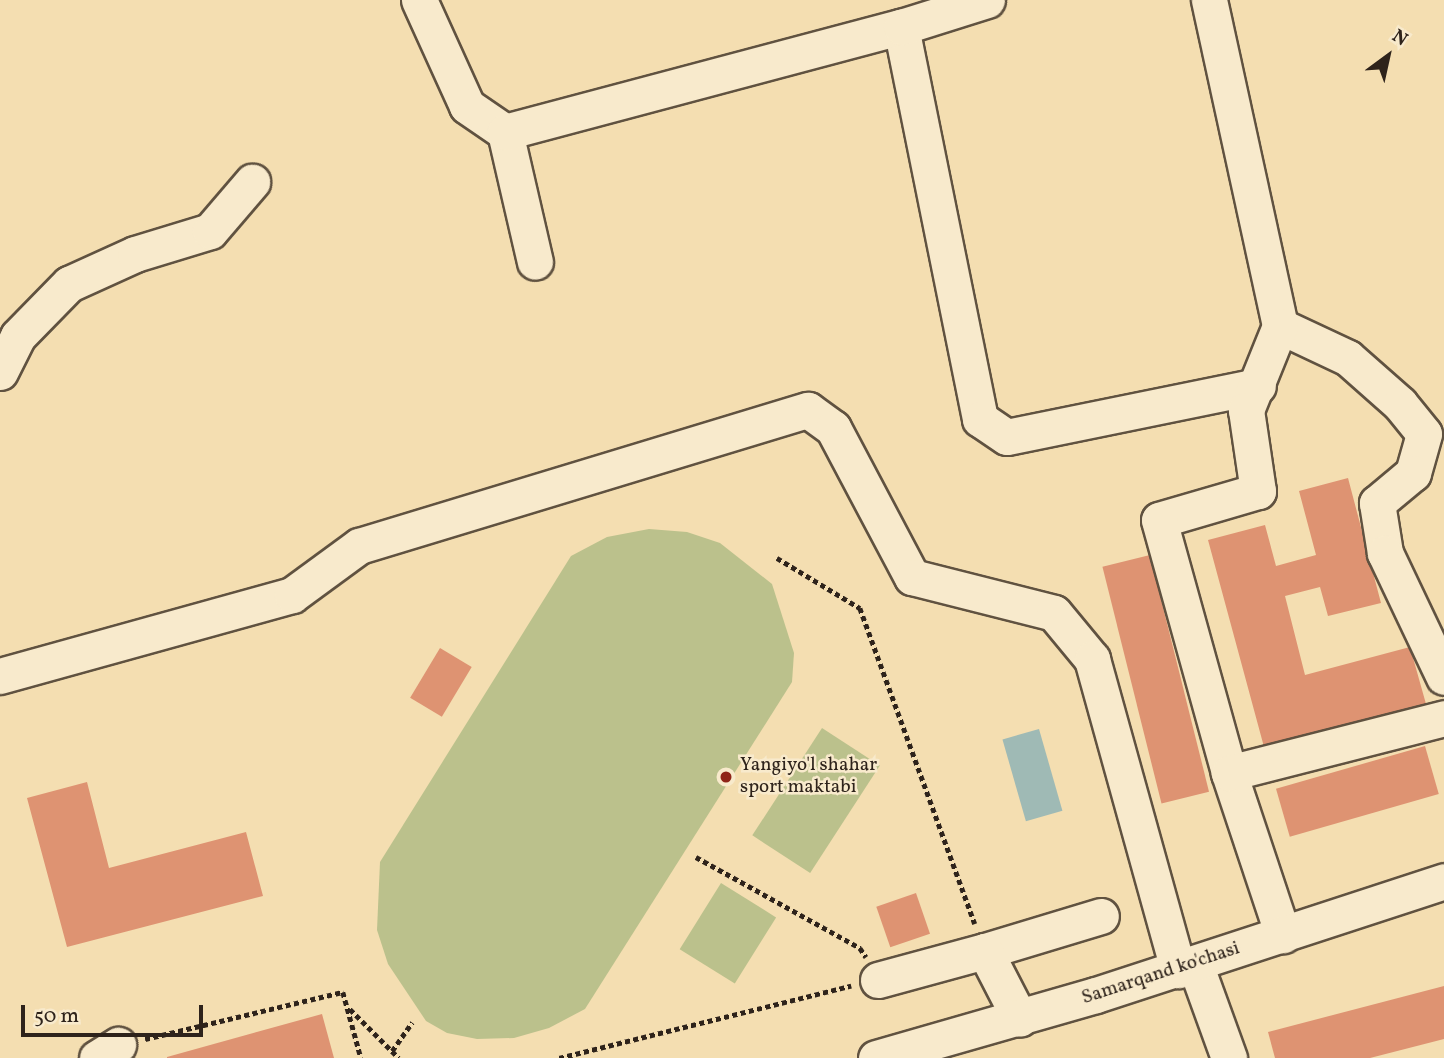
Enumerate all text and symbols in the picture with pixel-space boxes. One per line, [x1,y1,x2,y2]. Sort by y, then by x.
north arrow [1353,21,1423,91]
text: N [1387,24,1412,53]
place label: Yangiyo'l shahar sport maktabi [740,755,877,799]
marker: Yangiyo'l shahar sport maktabi [718,769,734,785]
street label: Samarqand ko'chasi [1079,938,1243,1010]
scale bar [24,992,206,1036]
text: 50 m [34,1002,79,1031]

